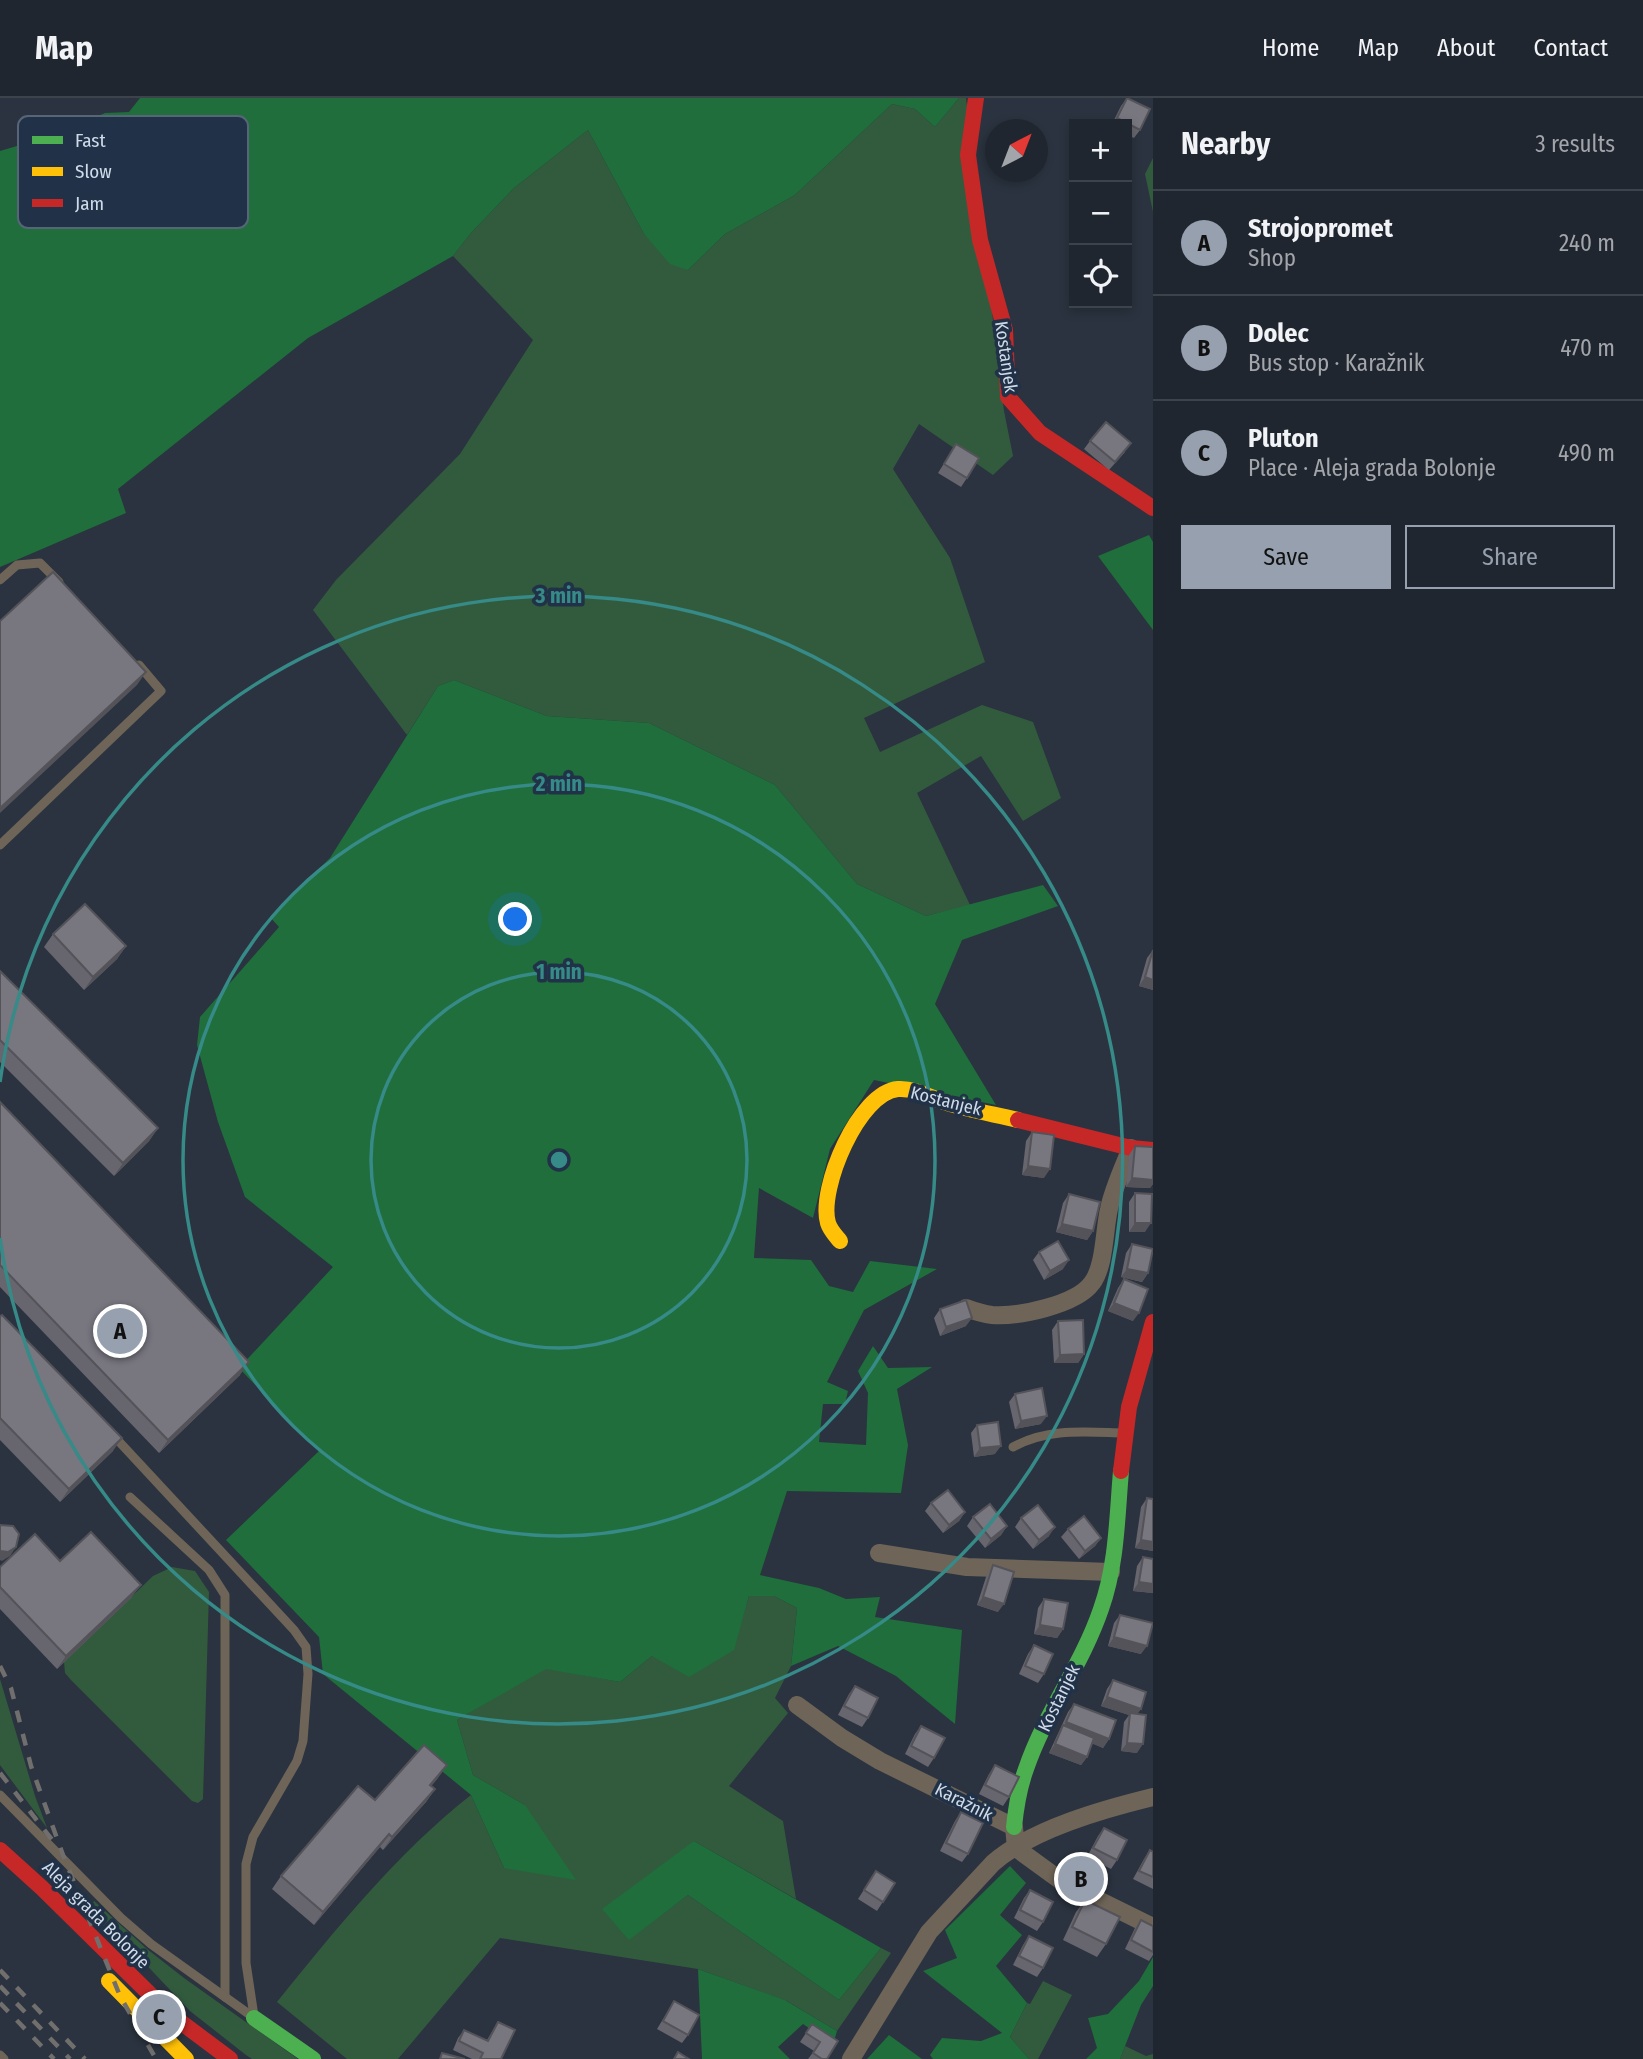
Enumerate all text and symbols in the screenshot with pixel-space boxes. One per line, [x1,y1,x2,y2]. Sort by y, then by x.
text: Map [35,28,93,68]
text: Home [1262,34,1319,62]
text: Map [1357,34,1399,62]
text: About [1437,34,1495,62]
text: Contact [1533,34,1608,62]
legend [18,116,248,228]
north arrow [985,119,1048,182]
map controls [1069,119,1132,308]
button: + [1069,119,1132,182]
text: Nearby [1181,126,1270,162]
text: Fast [75,129,106,152]
text: 3 results [1535,130,1615,158]
text: Slow [75,160,112,183]
button: − [1069,182,1132,245]
text: Jam [75,192,104,215]
text: Strojopromet [1248,213,1393,244]
text: A [1198,229,1210,257]
text: 240 m [1559,229,1615,257]
text: Shop [1248,244,1296,272]
button: locate [1069,245,1132,308]
text: Dolec [1248,318,1309,349]
street label: Kostanjek [990,320,1022,395]
text: B [1198,334,1210,362]
text: 470 m [1560,334,1615,362]
text: Bus stop · Karažnik [1248,349,1424,377]
text: Pluton [1248,423,1319,454]
text: C [1198,439,1210,467]
text: 490 m [1558,439,1615,467]
text: Place · Aleja grada Bolonje [1248,454,1496,482]
button: Save [1181,525,1391,589]
button: Share [1405,525,1615,589]
text: 3 min [535,583,582,609]
text: 2 min [535,771,582,797]
your location [498,902,532,936]
text: 1 min [536,959,582,985]
street label: Kostanjek [908,1082,984,1121]
centre of rings [547,1148,571,1172]
pin: A [97,1305,143,1357]
street label: Kostanjek [1033,1660,1085,1735]
street label: Karažnik [931,1778,997,1826]
pin: B [1058,1853,1104,1905]
street label: Aleja grada Bolonje [38,1857,154,1973]
pin: C [136,1991,182,2043]

